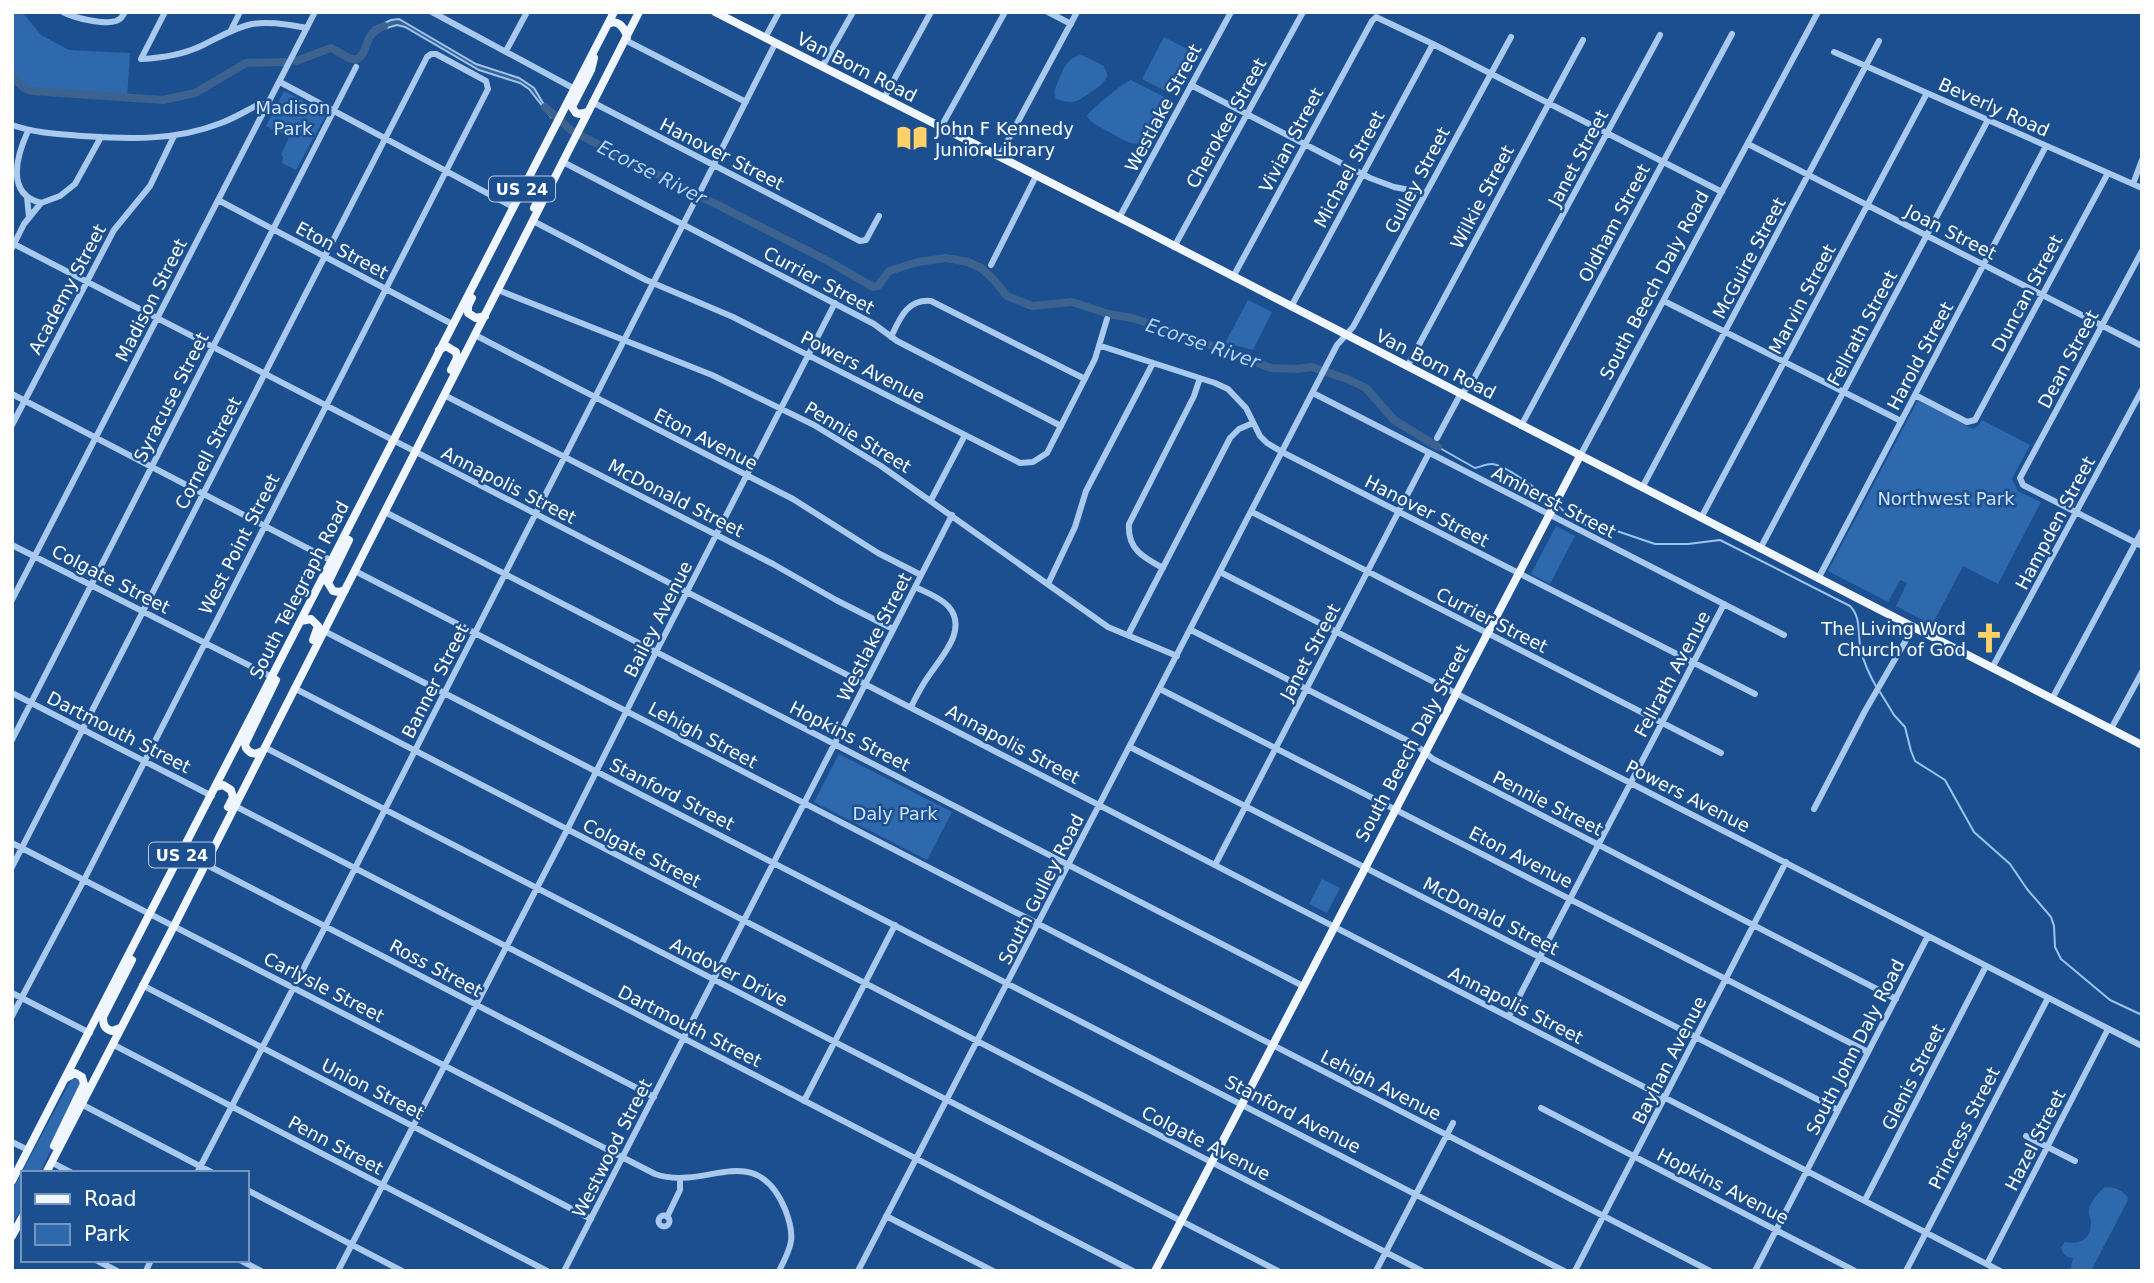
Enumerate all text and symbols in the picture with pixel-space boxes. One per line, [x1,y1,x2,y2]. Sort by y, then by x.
street label: Van Born Road [794,28,920,106]
street label: Westlake Street [1120,41,1206,175]
street label: Cherokee Street [1182,54,1270,192]
street label: Beverly Road [1935,73,2053,141]
street label: Vivian Street [1255,84,1327,196]
park label: Madison Park [256,97,330,139]
street label: Janet Street [1543,106,1612,211]
street label: Michael Street [1309,107,1389,231]
street label: Hanover Street [656,114,788,194]
place label: John F Kennedy Junior Library [934,118,1074,160]
library icon: John F Kennedy Junior Library [895,121,929,155]
street label: Gulley Street [1380,123,1454,237]
water label: Ecorse River [594,135,711,209]
street label: Wilkie Street [1446,142,1518,252]
street label: Oldham Street [1574,160,1654,286]
road number: US 24 [489,176,555,202]
street label: South Beech Daly Road [1595,187,1713,383]
street label: McGuire Street [1708,194,1790,322]
street label: Joan Street [1901,200,2000,264]
street label: Eton Street [292,217,392,283]
street label: Academy Street [24,220,110,358]
street label: Duncan Street [1987,231,2067,355]
street label: Madison Street [111,235,191,365]
street label: Marvin Street [1764,240,1840,358]
street label: Currier Street [760,242,878,318]
street label: Fellrath Street [1823,267,1901,389]
street label: Harold Street [1883,298,1957,414]
street label: Dean Street [2033,306,2103,412]
water label: Ecorse River [1143,313,1264,373]
street label: Van Born Road [1373,325,1499,403]
street label: Powers Avenue [797,327,929,407]
street label: Syracuse Street [129,329,213,465]
street label: Cornell Street [171,393,245,513]
street label: Pennie Street [801,397,915,477]
street label: Eton Avenue [651,404,761,474]
street label: Annapolis Street [438,442,580,528]
street label: Hampden Street [2011,453,2099,593]
street label: McDonald Street [605,455,747,541]
street label: Amherst Street [1488,462,1620,542]
street label: West Point Street [194,470,284,618]
street label: Hanover Street [1361,471,1493,551]
park label: Northwest Park [1877,488,2015,509]
street label: South Telegraph Road [245,498,353,682]
street label: Colgate Street [48,540,174,618]
street label: Bailey Avenue [620,557,696,681]
street label: Westlake Street [833,569,915,705]
street label: Currier Street [1433,583,1551,657]
street label: Janet Street [1275,600,1344,705]
street label: Fellrath Avenue [1630,607,1714,741]
place label: The Living Word Church of God [1820,618,1966,660]
street label: Banner Street [397,621,473,741]
church icon: The Living Word Church of God [1972,621,2006,655]
street label: South Beech Daly Street [1351,641,1473,845]
street label: Dartmouth Street [44,687,194,777]
street label: Lehigh Street [645,697,761,773]
street label: Hopkins Street [786,697,914,775]
street label: Annapolis Street [943,700,1083,788]
street label: Stanford Street [606,753,738,835]
street label: Powers Avenue [1622,756,1754,836]
street label: Pennie Street [1490,766,1606,840]
park label: Daly Park [852,803,938,824]
street label: South Gulley Road [994,810,1088,968]
street label: Colgate Street [579,814,705,892]
street label: Eton Avenue [1466,822,1576,892]
road number: US 24 [149,842,215,868]
street label: McDonald Street [1420,873,1562,959]
street label: Andover Drive [667,933,791,1011]
street label: Ross Street [386,935,486,1001]
street label: Carlysle Street [260,948,388,1026]
street label: South John Daly Road [1802,956,1908,1138]
street label: Annapolis Street [1445,962,1587,1048]
street label: Dartmouth Street [615,981,765,1071]
street label: Bayhan Avenue [1628,993,1710,1127]
street label: Glenis Street [1877,1020,1949,1134]
street label: Lehigh Avenue [1317,1046,1445,1124]
street label: Union Street [318,1054,428,1124]
street label: Princess Street [1924,1063,2004,1193]
street label: Stanford Avenue [1222,1071,1364,1157]
street label: Westwood Street [568,1075,656,1221]
street label: Hazel Street [2001,1086,2069,1194]
street label: Colgate Avenue [1138,1101,1274,1185]
street label: Penn Street [285,1111,387,1179]
street label: Hopkins Avenue [1654,1144,1792,1228]
legend [21,1171,248,1262]
text: Road [84,1187,137,1211]
text: Park [84,1222,130,1246]

